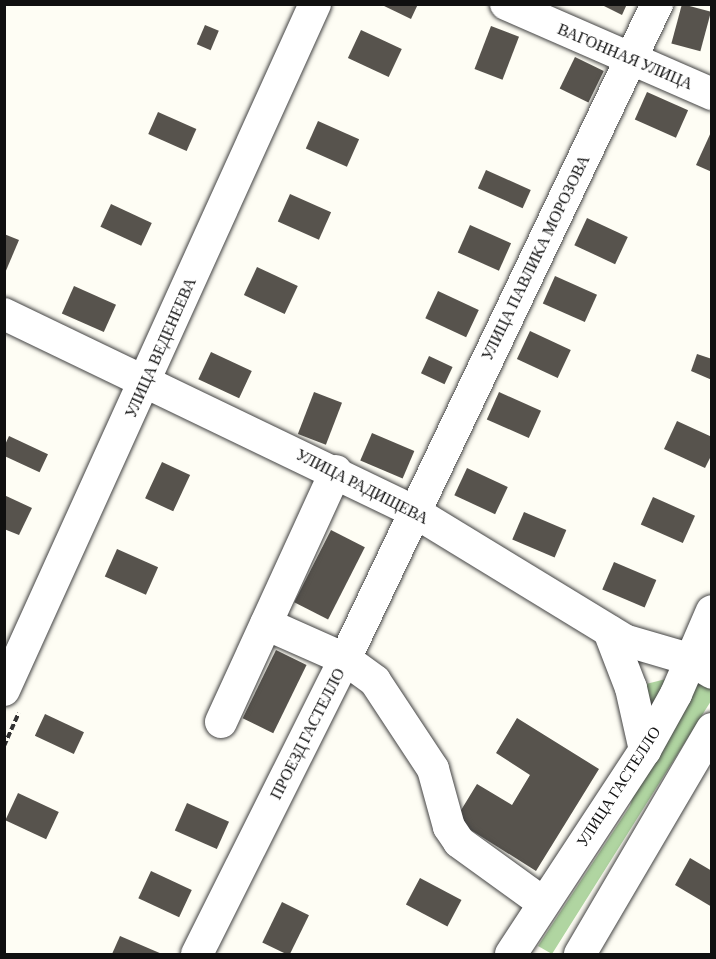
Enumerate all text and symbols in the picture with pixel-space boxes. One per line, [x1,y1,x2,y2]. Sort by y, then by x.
street label: ВАГОННАЯ УЛИЦА [555,20,695,94]
street label: УЛИЦА ПАВЛИКА МОРОЗОВА [478,152,594,364]
street label: УЛИЦА ВЕДЕНЕЕВА [121,275,201,421]
street label: УЛИЦА РАДИЩЕВА [293,445,431,529]
street label: ПРОЕЗД ГАСТЕЛЛО [267,665,349,803]
street label: УЛИЦА ГАСТЕЛЛО [573,723,665,851]

